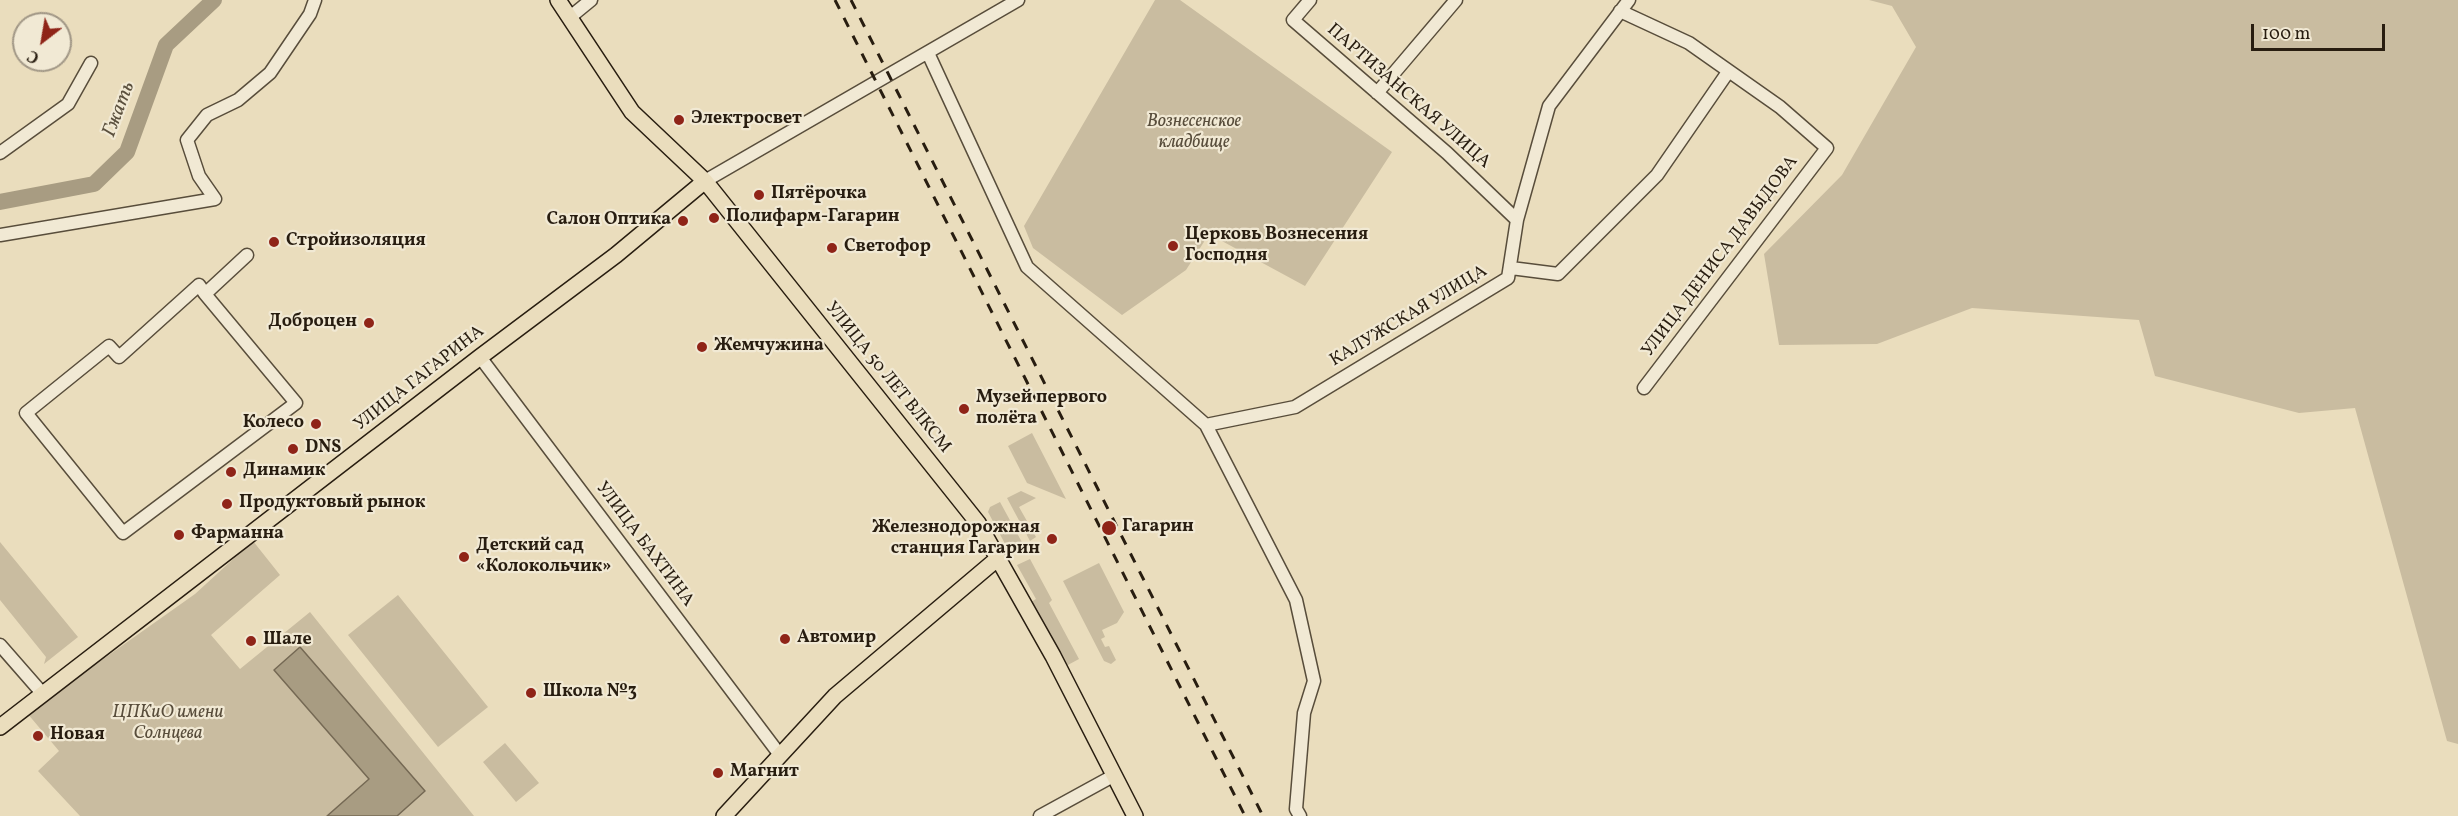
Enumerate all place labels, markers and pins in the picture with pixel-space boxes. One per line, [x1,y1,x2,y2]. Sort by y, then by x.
place label: Электросвет [691,109,802,131]
marker: Электросвет [672,113,686,127]
place label: Пятёрочка [771,184,867,206]
marker: Пятёрочка [752,188,766,202]
place label: Полифарм-Гагарин [726,207,899,229]
place label: Салон Оптика [547,210,671,232]
marker: Полифарм-Гагарин [707,211,721,225]
marker: Салон Оптика [676,214,690,228]
place label: Церковь Вознесения Господня [1185,225,1368,268]
place label: Стройизоляция [286,231,426,253]
marker: Стройизоляция [267,235,281,249]
place label: Светофор [844,237,931,259]
marker: Церковь Вознесения Господня [1166,239,1180,253]
marker: Светофор [825,241,839,255]
place label: Доброцен [268,312,357,334]
marker: Доброцен [362,316,376,330]
place label: Жемчужина [714,336,824,358]
marker: Жемчужина [695,340,709,354]
place label: Музей первого полёта [976,388,1107,430]
marker: Музей первого полёта [957,402,971,416]
place label: Колесо [243,413,304,435]
marker: Колесо [309,417,323,431]
place label: DNS [305,438,341,460]
marker: DNS [286,442,300,456]
place label: Динамик [243,461,326,483]
marker: Динамик [224,465,238,479]
place label: Продуктовый рынок [239,493,426,515]
marker: Продуктовый рынок [220,497,234,511]
place label: Гагарин [1122,517,1194,539]
place label: Железнодорожная станция Гагарин [872,518,1040,560]
marker: Гагарин [1100,519,1118,537]
place label: Фарманна [191,524,284,546]
marker: Фарманна [172,528,186,542]
marker: Железнодорожная станция Гагарин [1045,532,1059,546]
place label: Детский сад «Колокольчик» [476,536,612,578]
marker: Детский сад «Колокольчик» [457,550,471,564]
place label: Автомир [797,628,876,650]
place label: Шале [263,630,312,652]
marker: Автомир [778,632,792,646]
marker: Шале [244,634,258,648]
place label: Школа №3 [543,682,637,704]
marker: Школа №3 [524,686,538,700]
place label: Новая [50,725,105,747]
marker: Новая [31,729,45,743]
place label: Магнит [730,762,799,784]
marker: Магнит [711,766,725,780]

